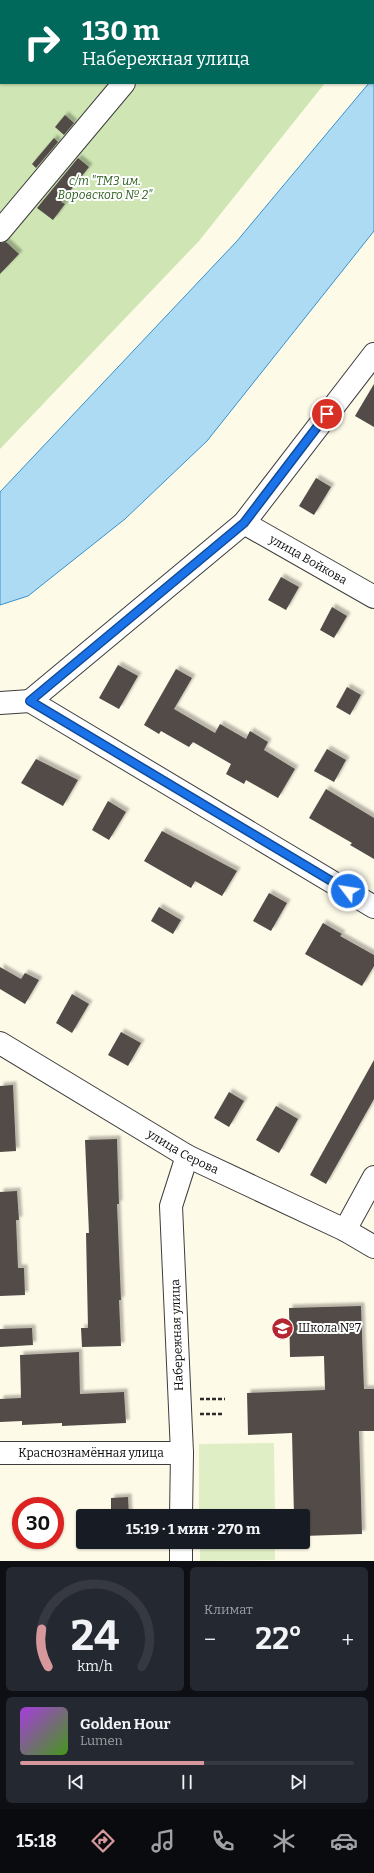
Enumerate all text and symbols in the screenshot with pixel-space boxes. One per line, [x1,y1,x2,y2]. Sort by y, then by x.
text: 130 m [82,14,160,47]
icon: right [16,16,68,68]
text: Набережная улица [82,48,250,70]
park label: с/т "ТМЗ им. Воровского № 2" [57,174,153,202]
pin [310,397,344,431]
icon: arrive [316,403,338,425]
street label: улица Войкова [266,531,350,587]
position arrow [327,870,369,912]
street label: улица Серова [144,1126,221,1177]
street label: Набережная улица [168,1278,186,1391]
school or university icon: Школа №7 [270,1315,296,1341]
place label: Школа №7 [298,1321,361,1335]
street label: Краснознамённая улица [18,1446,164,1460]
speed limit sign: 30 [12,1497,64,1549]
text: 15:19 · 1 мин · 270 m [126,1520,260,1538]
text: Климат [204,1602,253,1617]
text: 24 [71,1611,119,1661]
text: 22° [255,1621,302,1657]
text: − [204,1626,216,1653]
text: + [341,1626,354,1653]
text: km/h [77,1658,113,1675]
text: Golden Hour [80,1715,171,1733]
text: Lumen [80,1733,123,1748]
icon: previous [65,1771,87,1793]
icon: pause [176,1771,198,1793]
icon: next [287,1771,309,1793]
icon: directions [89,1827,117,1855]
icon: music [149,1827,177,1855]
icon: phone [209,1827,237,1855]
icon: climate [270,1827,298,1855]
icon: car [330,1827,358,1855]
text: 15:18 [16,1830,57,1852]

